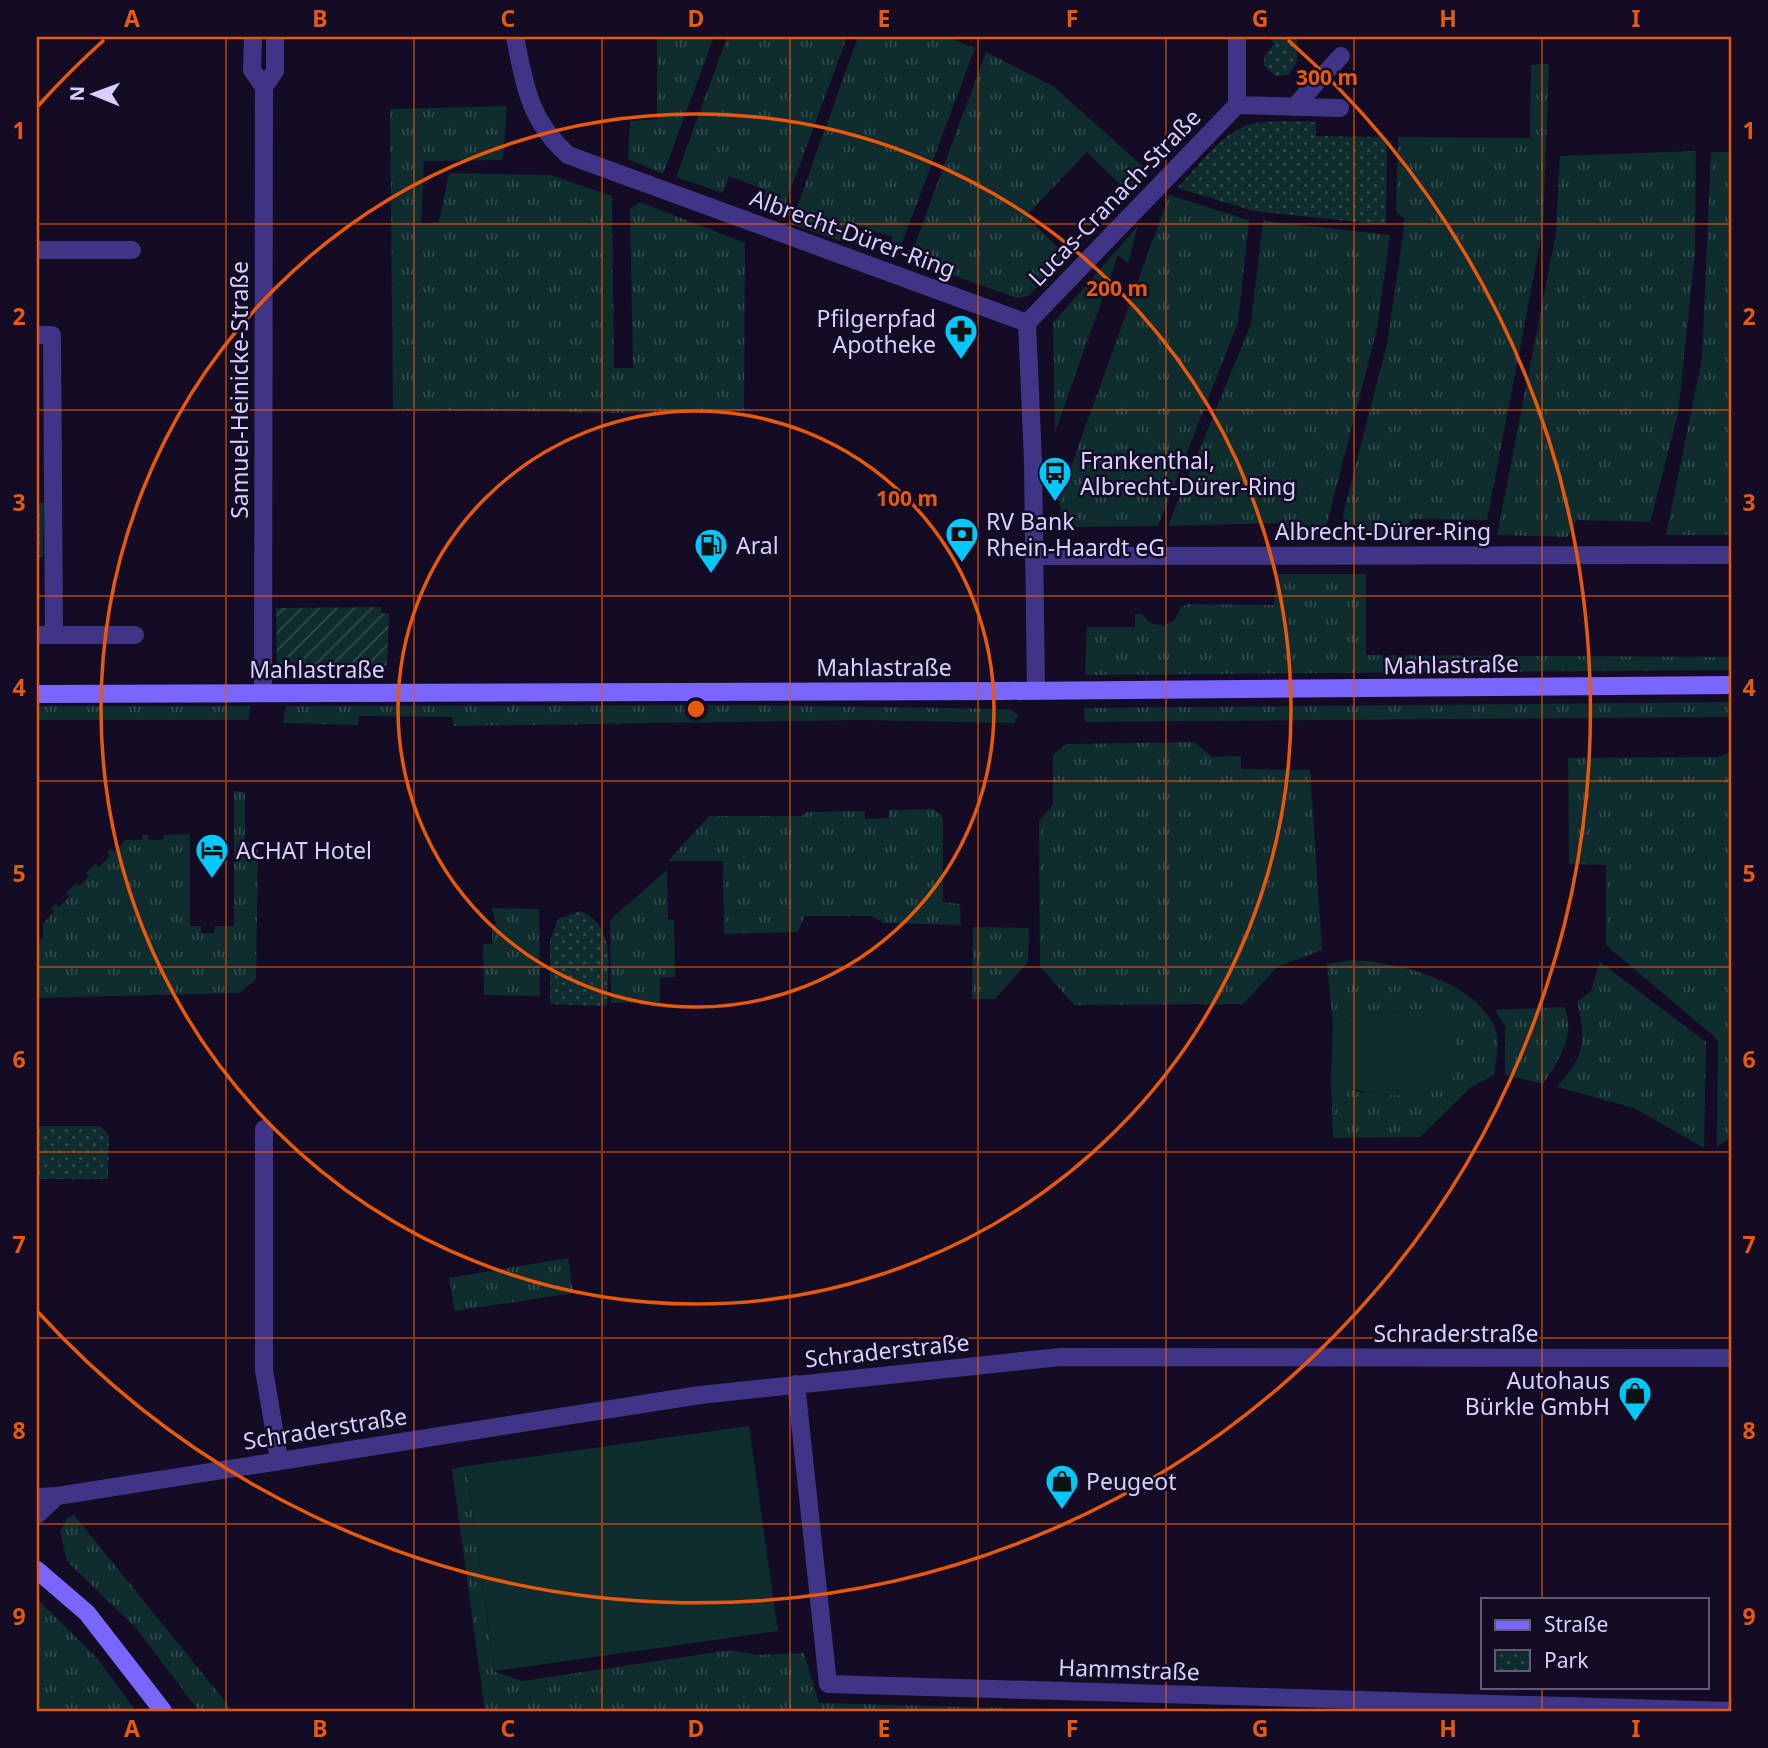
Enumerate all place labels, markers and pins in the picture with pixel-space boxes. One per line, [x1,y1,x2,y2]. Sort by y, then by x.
place label: Pfilgerpfad Apotheke [817,302,936,360]
pharmacy icon: Pfilgerpfad Apotheke [942,312,980,361]
place label: Frankenthal, Albrecht-Dürer-Ring [1080,444,1296,502]
bus stop icon: Frankenthal, Albrecht-Dürer-Ring [1036,454,1074,503]
place label: RV Bank Rhein-Haardt eG [986,505,1165,563]
bank icon: RV Bank Rhein-Haardt eG [943,515,981,564]
fuel station icon: Aral [692,526,730,575]
place label: Aral [736,529,779,561]
centre of rings [684,697,708,721]
hotel icon: ACHAT Hotel [193,831,231,880]
place label: ACHAT Hotel [236,834,372,866]
place label: Autohaus Bürkle GmbH [1465,1364,1610,1422]
shop icon: Autohaus Bürkle GmbH [1616,1374,1654,1423]
shop icon: Peugeot [1043,1462,1081,1511]
place label: Peugeot [1086,1465,1176,1497]

